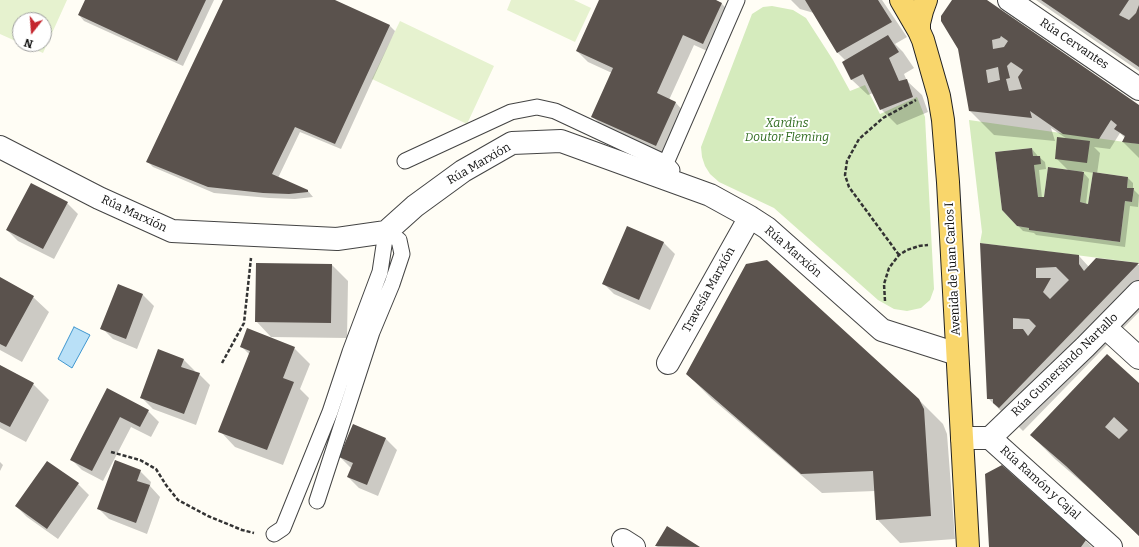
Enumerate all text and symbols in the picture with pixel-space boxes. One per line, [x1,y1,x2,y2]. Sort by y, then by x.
north arrow [12,12,52,52]
street label: Rúa Cervantes [1037,16,1111,72]
text: N [23,36,35,50]
park label: Xardíns Doutor Fleming [745,117,829,145]
street label: Rúa Marxión [445,140,513,188]
street label: Rúa Marxión [99,193,169,235]
street label: Avenida de Juan Carlos I [942,202,964,336]
street label: Rúa Marxión [762,223,824,281]
street label: Travesía Marxión [680,245,738,335]
street label: Rúa Gumersindo Nartallo [1009,310,1121,420]
street label: Rúa Ramón y Cajal [997,443,1083,523]

